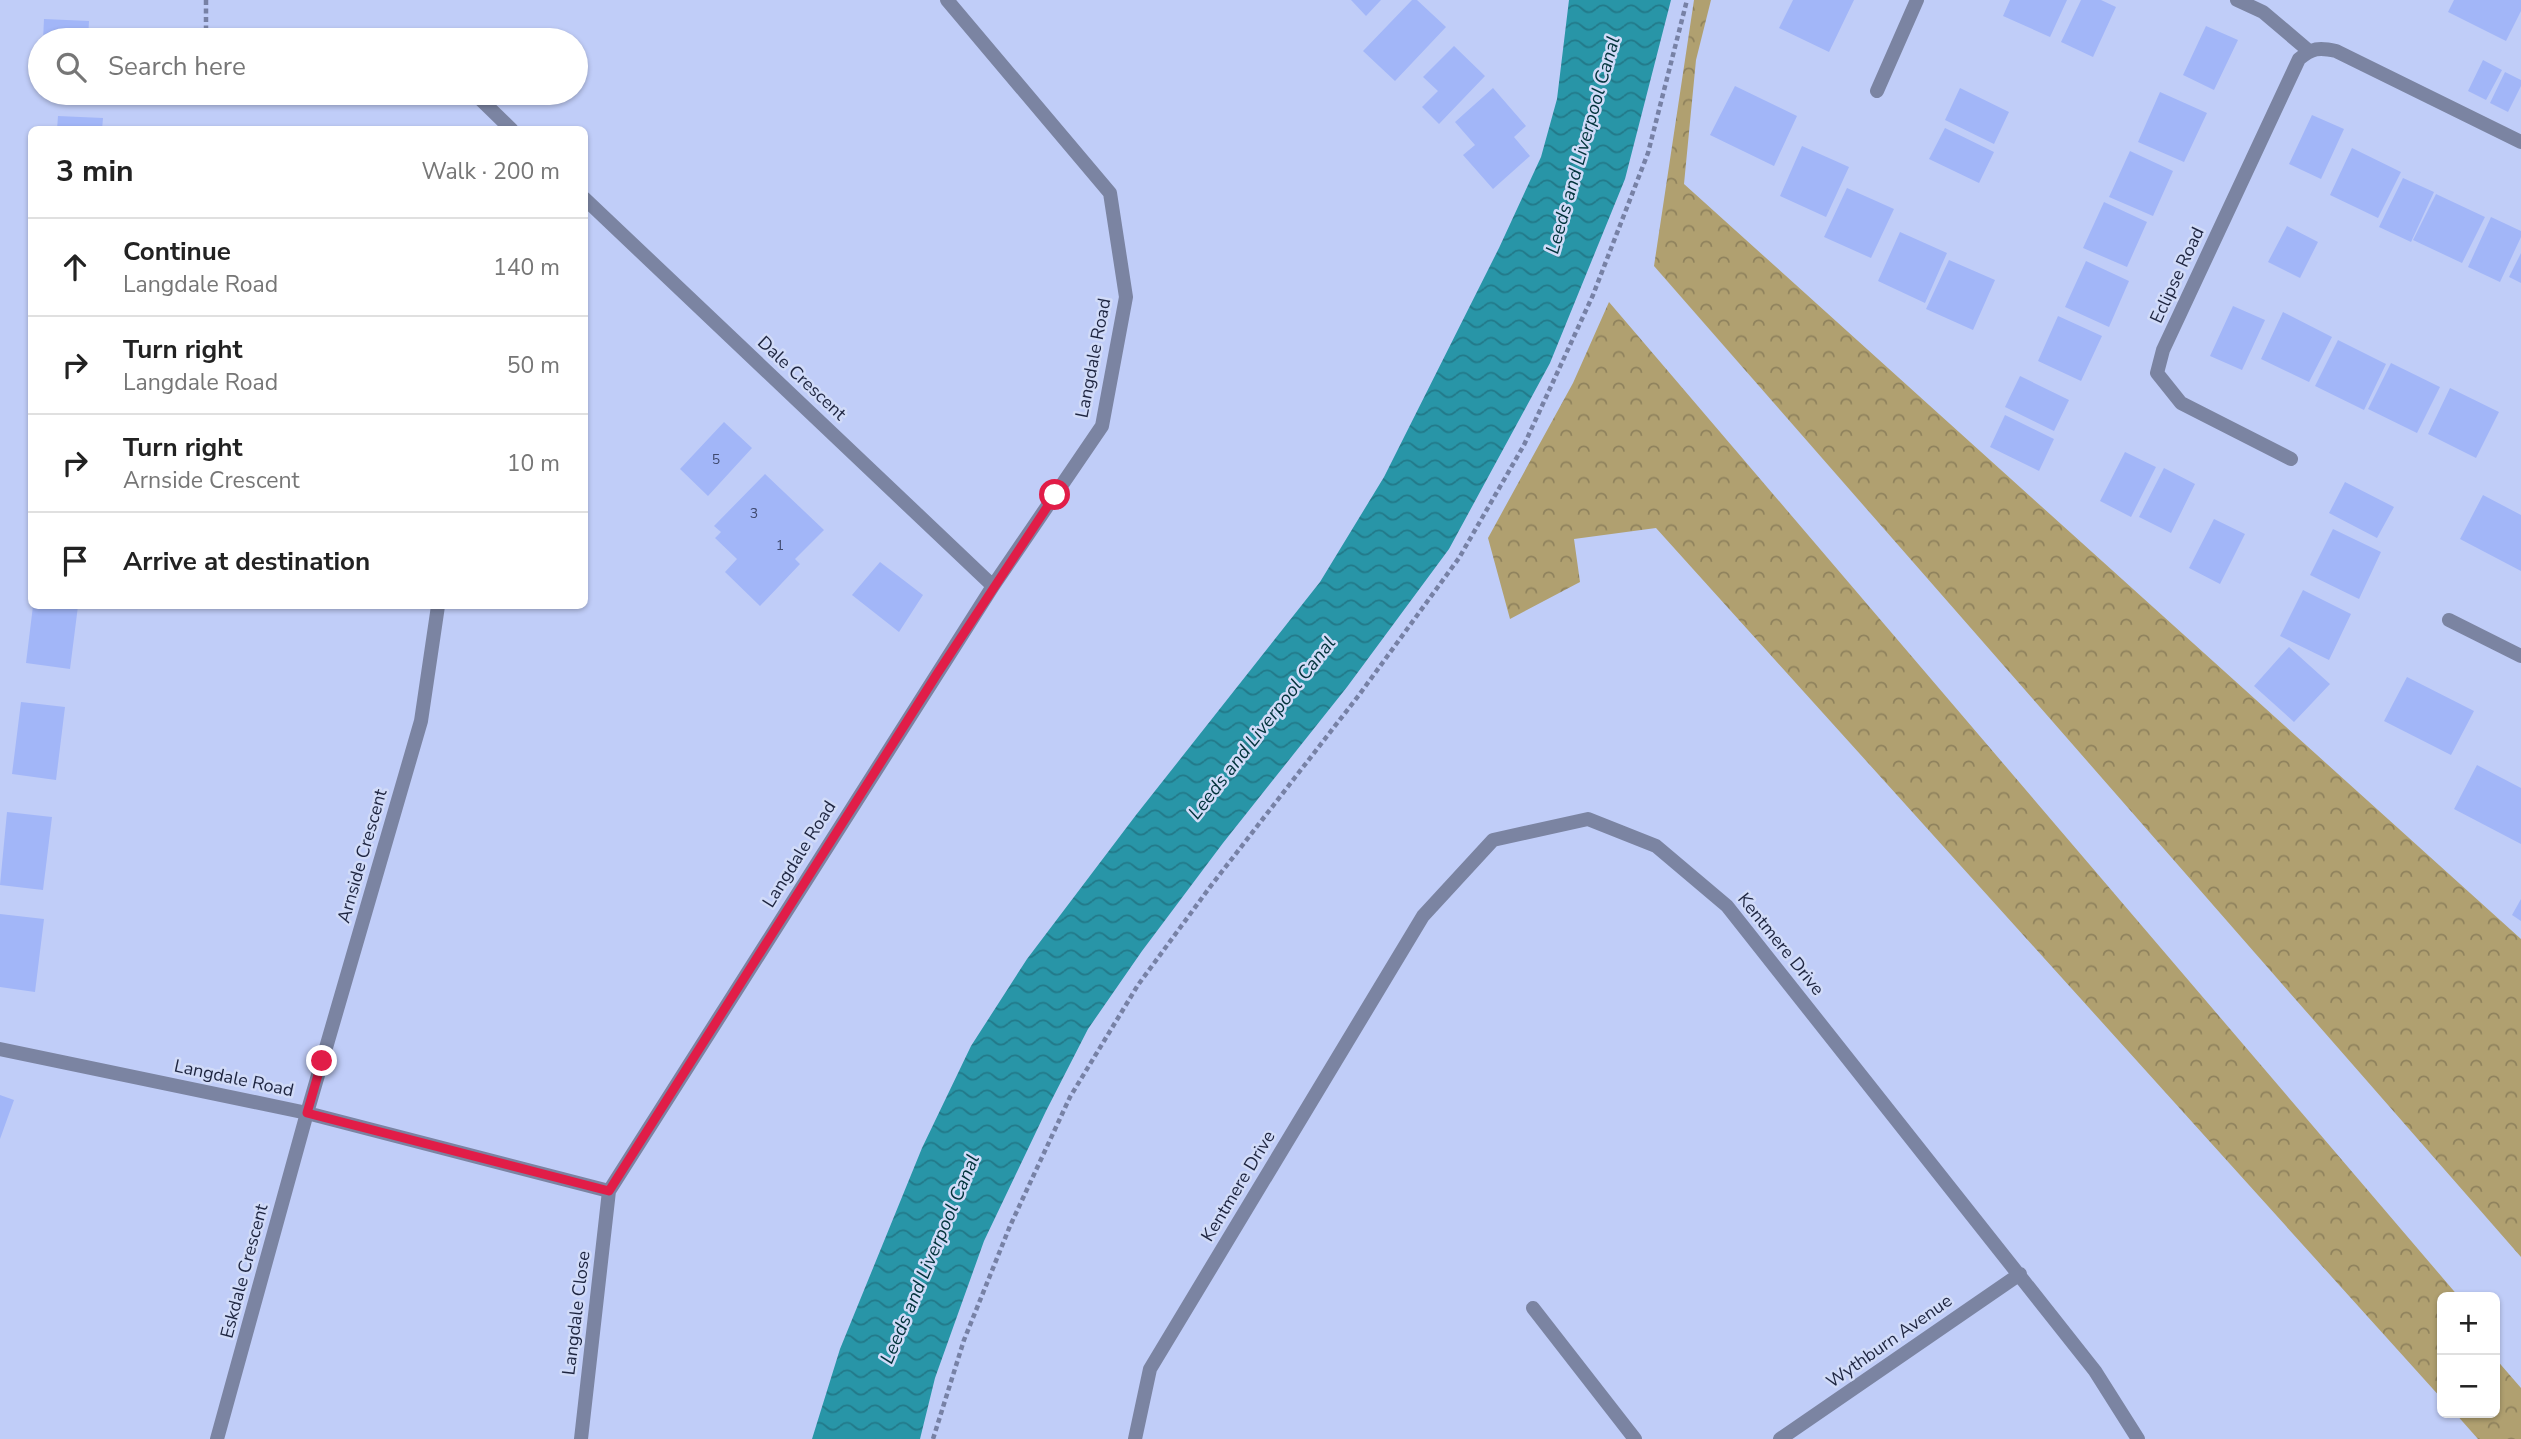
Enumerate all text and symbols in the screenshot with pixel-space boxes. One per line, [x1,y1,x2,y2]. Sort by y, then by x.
search box [28,28,588,105]
water label: Leeds and Liverpool Canal [1539,33,1627,257]
icon: search [52,48,90,86]
text: Search here [108,49,246,84]
text: 3 min [56,151,134,192]
text: Walk · 200 m [421,156,560,187]
street label: Eclipse Road [2144,223,2210,327]
text: Continue [123,234,231,269]
icon: ahead [56,248,94,286]
text: 140 m [493,252,560,283]
text: Langdale Road [123,269,278,300]
street label: Langdale Road [1070,296,1116,420]
street label: Dale Crescent [752,331,852,426]
text: Turn right [123,332,242,367]
icon: right [56,346,94,384]
text: 50 m [507,350,560,381]
text: Langdale Road [123,367,278,398]
text: Turn right [123,430,242,465]
icon: right [56,444,94,482]
text: 10 m [507,448,560,479]
house number: 5 [712,450,720,469]
text: Arnside Crescent [123,465,300,496]
route start [1039,479,1070,510]
house number: 3 [750,504,758,523]
house number: 1 [776,536,784,555]
icon: arrive [56,542,94,580]
text: Arrive at destination [123,544,370,579]
water label: Leeds and Liverpool Canal [1182,631,1342,825]
street label: Arnside Crescent [331,786,393,926]
street label: Langdale Road [757,796,841,912]
street label: Kentmere Drive [1732,888,1830,1000]
route end [306,1045,337,1076]
street label: Langdale Road [172,1054,296,1102]
street label: Kentmere Drive [1195,1126,1281,1246]
water label: Leeds and Liverpool Canal [874,1150,986,1368]
street label: Eskdale Crescent [215,1200,274,1341]
street label: Langdale Close [556,1249,596,1377]
street label: Wythburn Avenue [1821,1289,1957,1393]
map controls [2437,1292,2500,1418]
button: + [2437,1292,2500,1355]
button: − [2437,1355,2500,1418]

